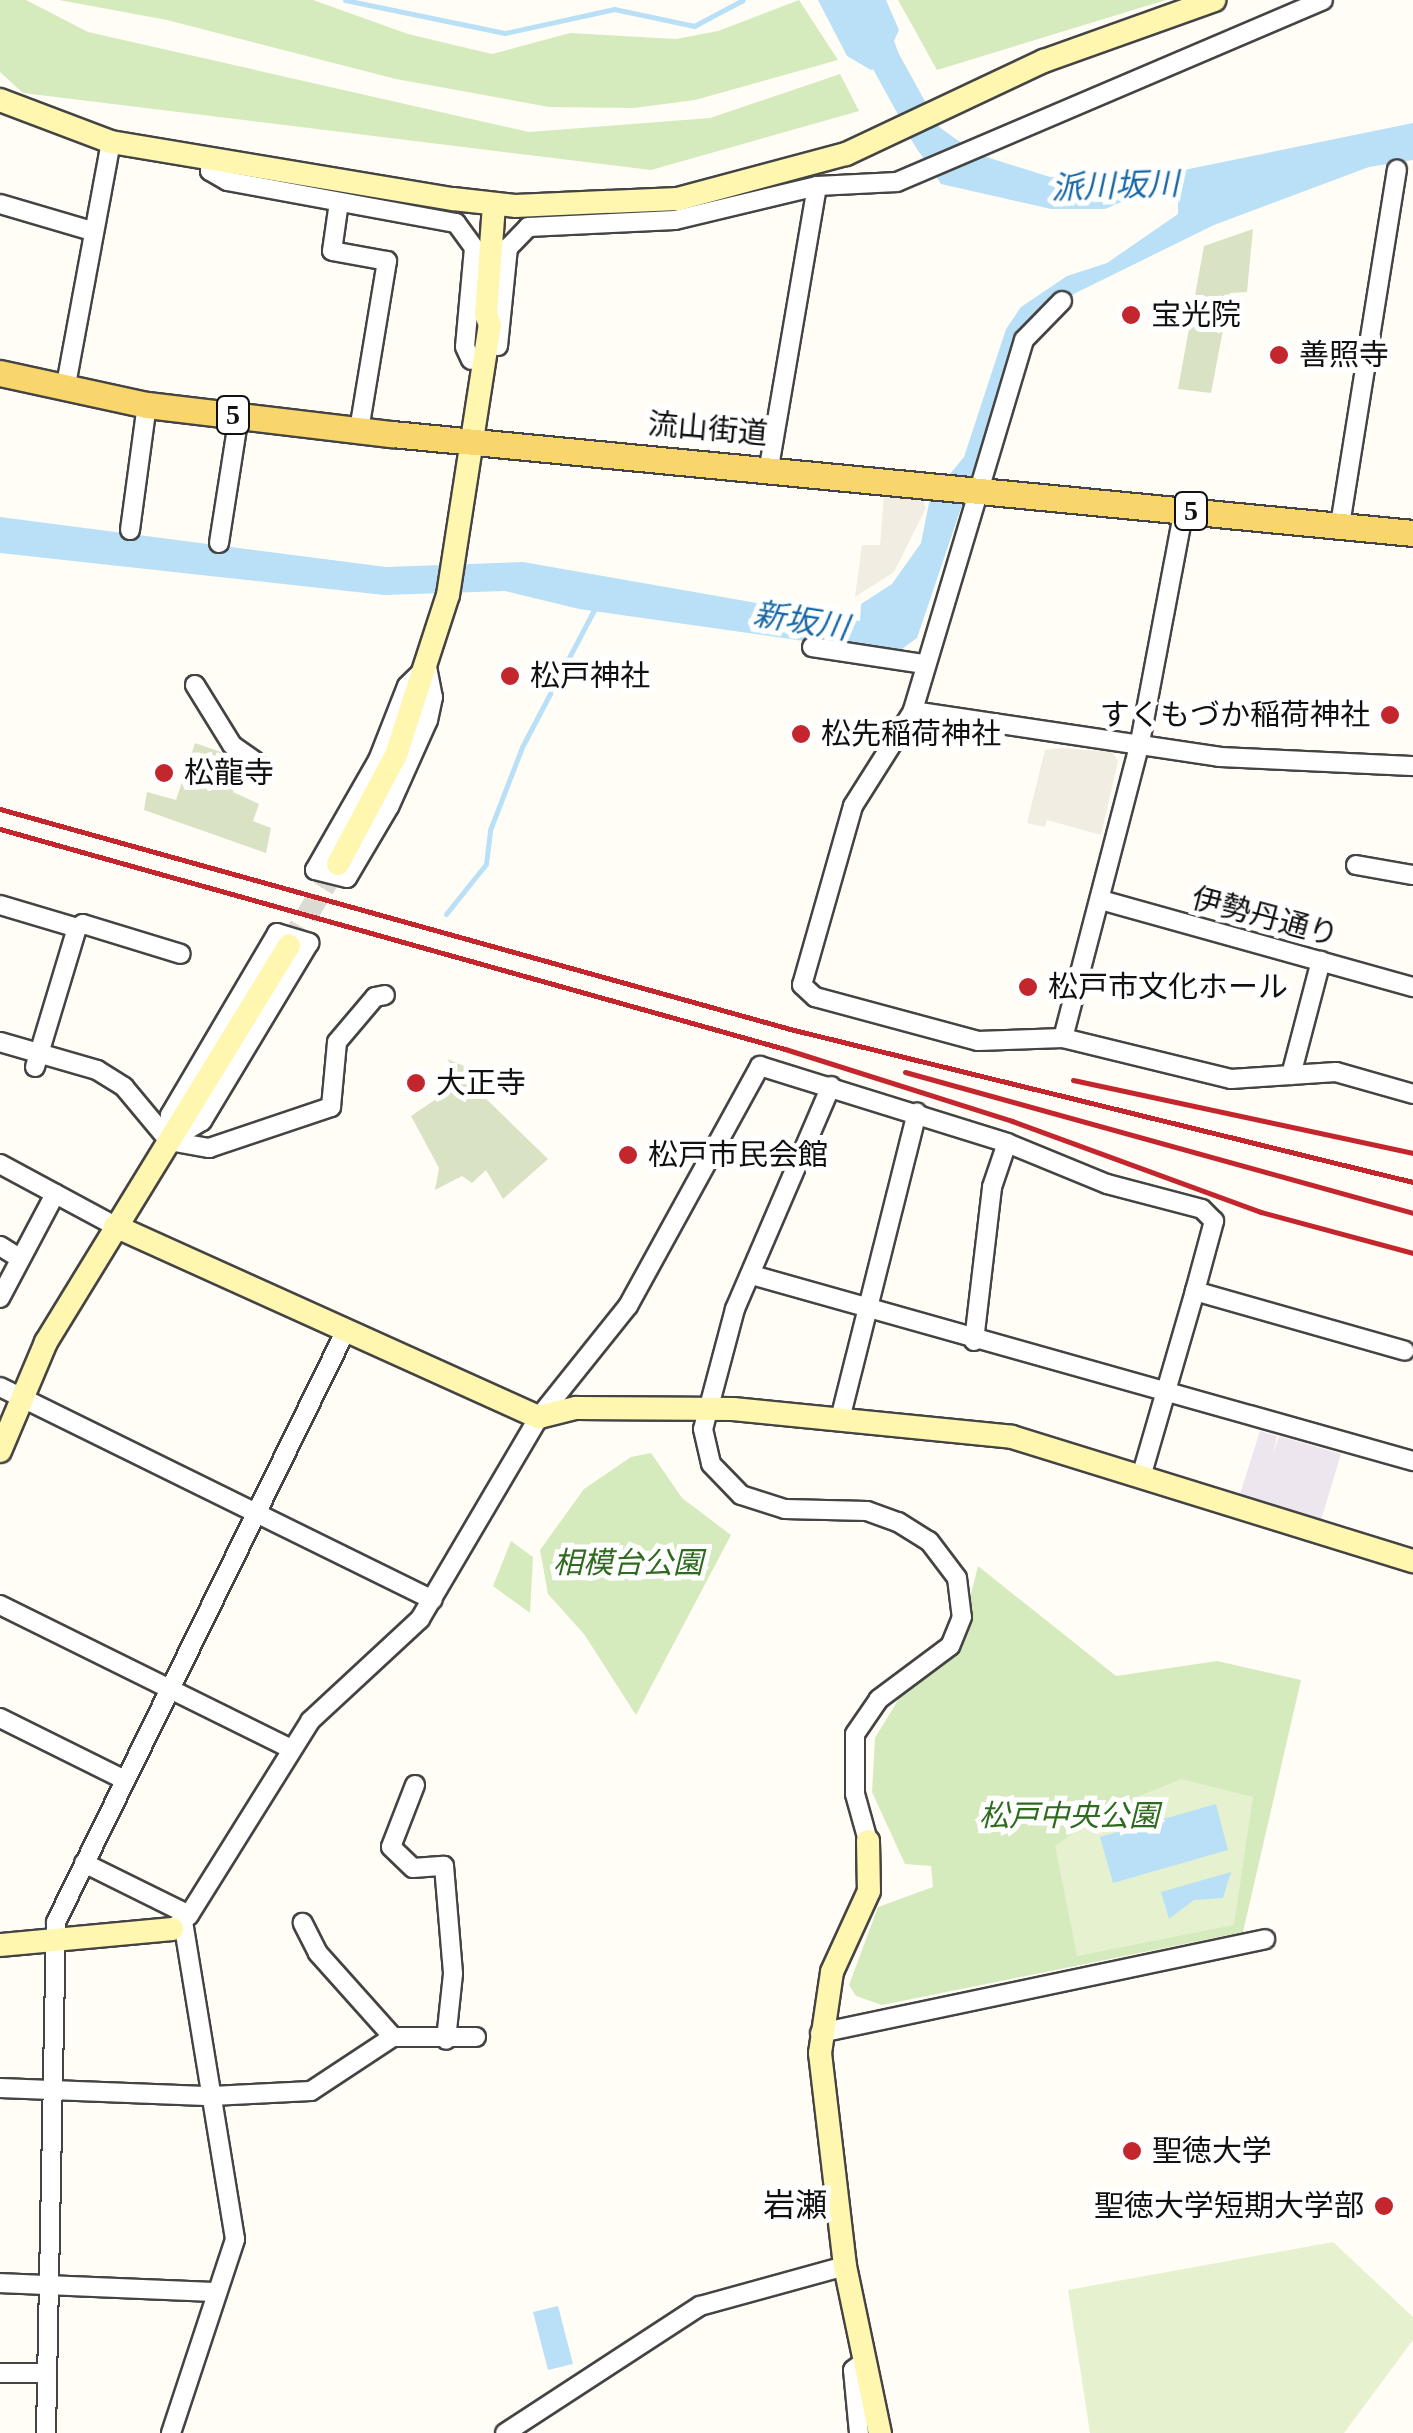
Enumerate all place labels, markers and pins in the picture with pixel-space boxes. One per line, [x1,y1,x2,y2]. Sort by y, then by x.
place label: 宝光院 [1151,297,1241,333]
marker: 宝光院 [1120,304,1142,326]
place label: 善照寺 [1299,337,1389,373]
marker: 善照寺 [1268,344,1290,366]
place label: 松戸神社 [530,658,650,694]
marker: 松戸神社 [499,665,521,687]
place label: すくもづか稲荷神社 [1100,697,1370,733]
marker: すくもづか稲荷神社 [1379,704,1401,726]
place label: 松先稲荷神社 [821,716,1001,752]
marker: 松先稲荷神社 [790,723,812,745]
place label: 松龍寺 [184,755,274,791]
marker: 松龍寺 [153,762,175,784]
place label: 松戸市文化ホール [1048,969,1288,1005]
marker: 松戸市文化ホール [1017,976,1039,998]
place label: 大正寺 [436,1065,526,1101]
marker: 大正寺 [405,1072,427,1094]
place label: 松戸市民会館 [648,1137,828,1173]
marker: 松戸市民会館 [617,1144,639,1166]
place label: 聖徳大学 [1152,2133,1272,2169]
marker: 聖徳大学 [1121,2140,1143,2162]
place label: 聖徳大学短期大学部 [1094,2188,1364,2224]
marker: 聖徳大学短期大学部 [1373,2195,1395,2217]

